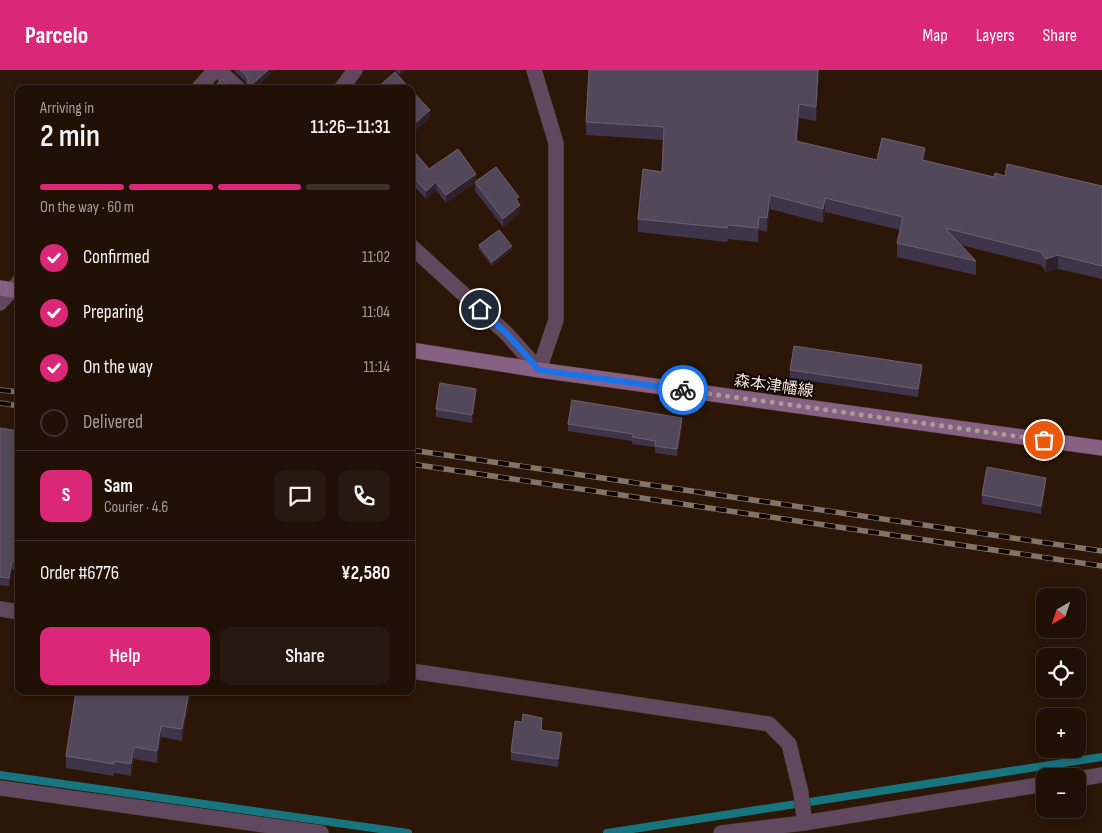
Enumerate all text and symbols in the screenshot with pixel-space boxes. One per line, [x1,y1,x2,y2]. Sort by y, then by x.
text: Parcelo [25,21,88,50]
text: Map [923,25,948,46]
text: Layers [976,25,1015,46]
text: Share [1043,25,1077,46]
text: Arriving in [40,99,94,118]
text: 11:26–11:31 [311,116,390,139]
text: 2 min [40,117,100,156]
text: On the way · 60 m [40,198,134,217]
icon: check [40,244,68,272]
text: Confirmed [83,246,150,269]
text: 11:02 [362,248,390,267]
pin [459,288,501,330]
icon: home [466,295,494,323]
icon: check [40,299,68,327]
text: Preparing [83,301,144,324]
text: 11:04 [362,303,390,322]
icon: check [40,354,68,382]
text: On the way [83,356,153,379]
text: 11:14 [363,358,390,377]
courier [658,365,708,415]
street label: 森本津幡線 [733,372,815,401]
icon: bike [669,376,697,404]
text: Delivered [83,411,143,434]
pin [1023,419,1065,461]
icon: bag [1030,426,1058,454]
button: chat [274,470,326,522]
button: phone [338,470,390,522]
text: Sam [104,475,133,498]
text: S [62,484,70,507]
text: Courier · 4.6 [104,498,168,517]
text: Order #6776 [40,562,119,585]
text: ¥2,580 [341,562,390,585]
north arrow [1036,588,1086,638]
map controls [1036,588,1086,818]
button: Help [40,627,210,685]
button: Share [220,627,390,685]
button: locate [1036,648,1086,698]
button: + [1036,708,1086,758]
button: − [1036,768,1086,818]

